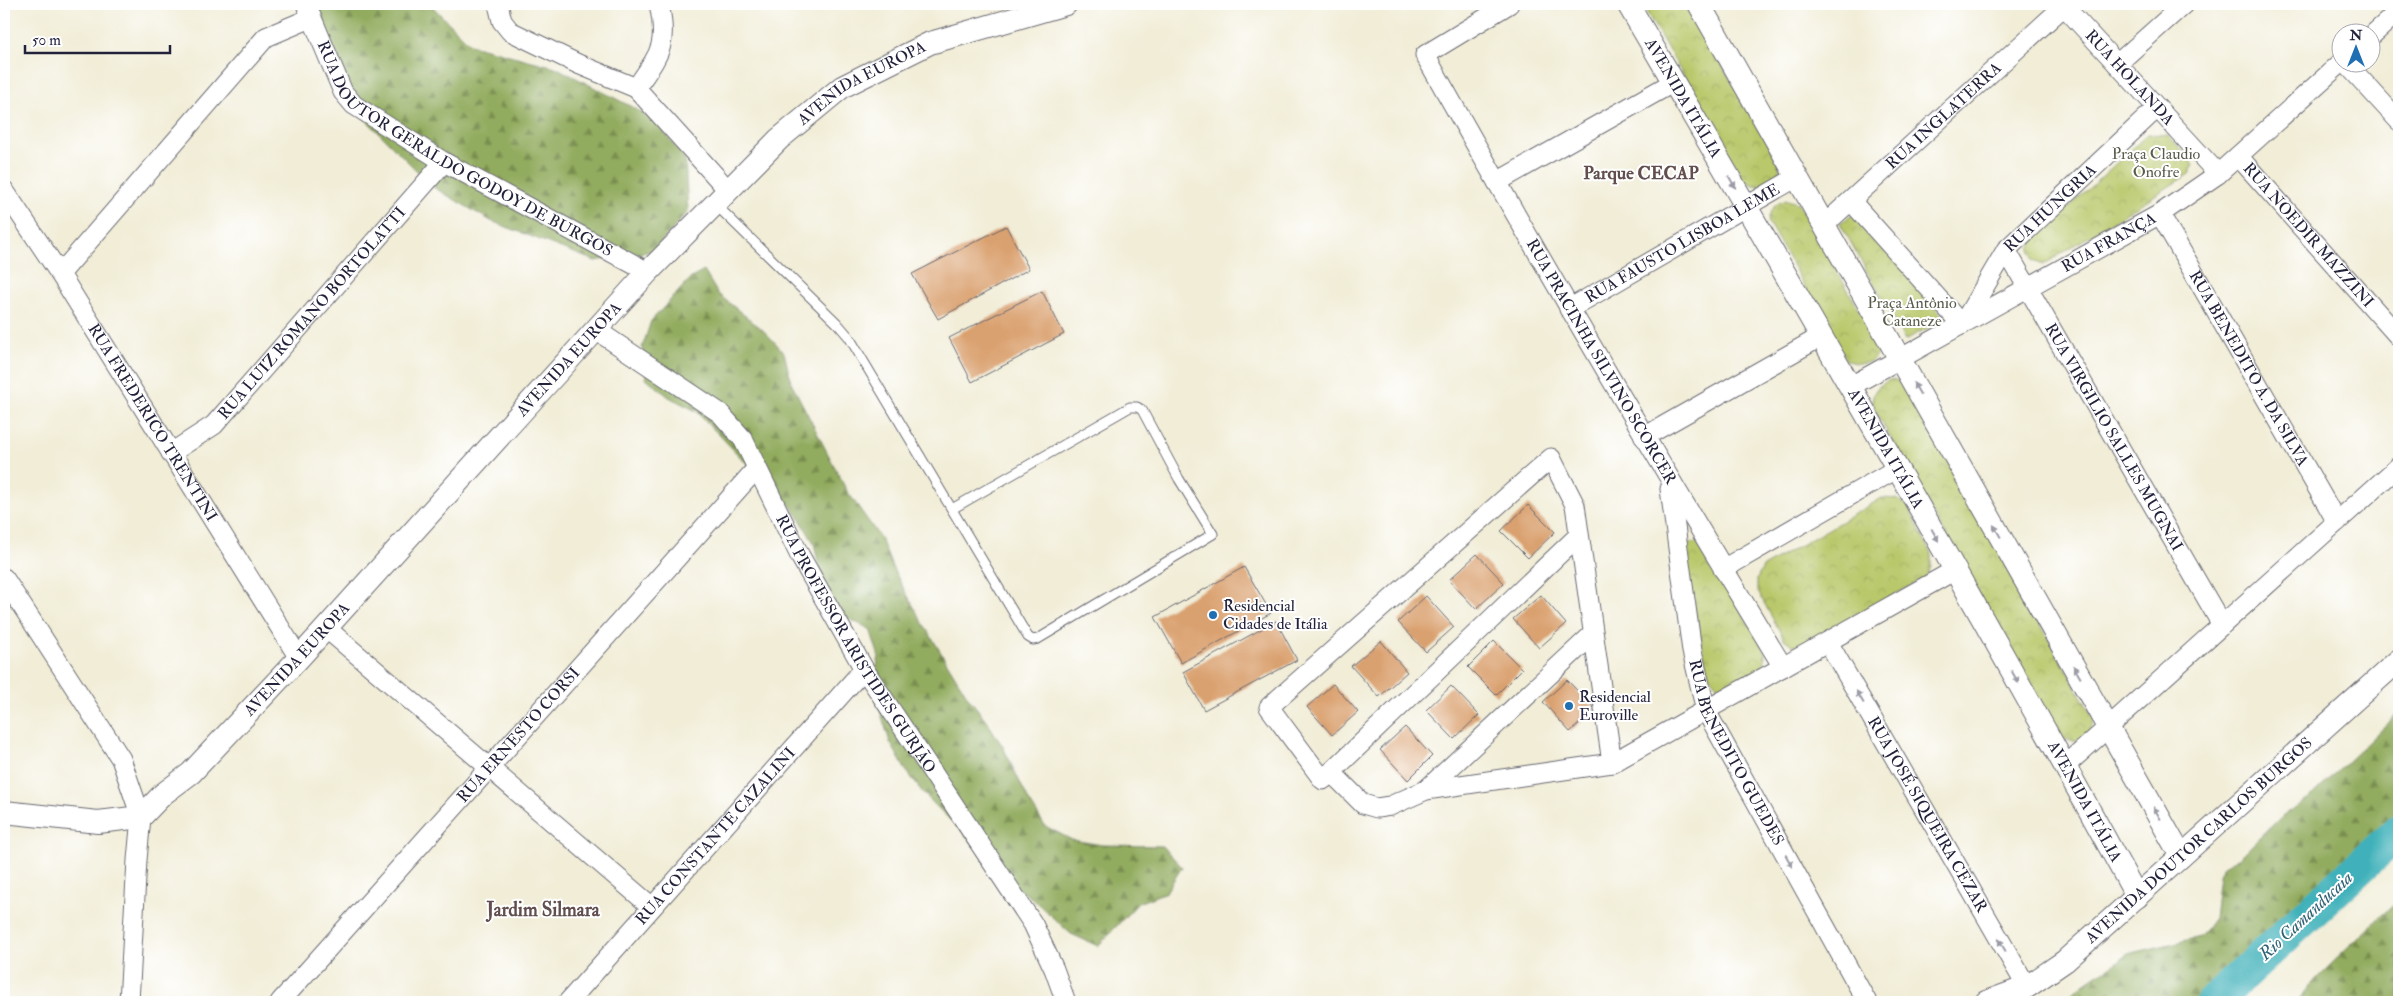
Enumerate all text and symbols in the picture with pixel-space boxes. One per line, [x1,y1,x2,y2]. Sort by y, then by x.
scale bar [25,22,170,54]
north arrow [2330,22,2380,72]
street label: RUA HOLANDA [2081,26,2178,130]
text: N [2349,27,2363,44]
text: 50 m [32,31,61,50]
street label: AVENIDA ITÁLIA [1640,34,1726,162]
street label: AVENIDA EUROPA [793,37,929,130]
street label: RUA DOUTOR GERALDO GODOY DE BURGOS [313,38,616,261]
street label: RUA INGLATERRA [1882,58,2006,174]
park label: Praça Claudio Onofre [2112,144,2201,182]
street label: RUA NOEDIR MAZZINI [2239,159,2378,312]
street label: RUA HUNGRIA [2000,160,2101,257]
district label: Parque CECAP [1583,162,1699,185]
one-way arrow [1728,175,1736,189]
street label: RUA FAUSTO LISBOA LEME [1582,179,1783,307]
street label: RUA LUIZ ROMANO BORTOLATTI [214,203,410,423]
street label: RUA FRANÇA [2058,208,2160,277]
street label: RUA PRACINHA SILVINO SCORCER [1522,235,1681,488]
street label: RUA BENEDITO A. DA SILVA [2185,267,2313,470]
park label: Praça Antônio Cataneze [1867,293,1957,331]
street label: AVENIDA EUROPA [512,298,626,421]
street label: RUA FREDERICO TRENTINI [83,320,222,525]
street label: RUA VIRGILIO SALLES MUGNAI [2040,320,2187,555]
one-way arrow [1912,382,1921,396]
street label: AVENIDA ITÁLIA [1843,384,1928,512]
street label: RUA PROFESSOR ARISTIDES GURJÃO [771,511,940,777]
one-way arrow [1992,524,2001,537]
one-way arrow [1931,529,1940,542]
place label: Residencial Cidades de Itália [1223,596,1328,634]
street label: AVENIDA EUROPA [239,598,354,721]
marker: Residencial Cidades de Itália [1207,609,1219,621]
street label: RUA BENEDITO GUEDES [1684,658,1788,849]
street label: RUA ERNESTO CORSI [453,663,584,807]
one-way arrow [2072,665,2081,679]
one-way arrow [2011,669,2019,684]
place label: Residencial Euroville [1579,687,1651,725]
one-way arrow [1856,691,1865,704]
marker: Residencial Euroville [1563,700,1575,712]
street label: RUA JOSÉ SIQUEIRA CEZAR [1863,713,1992,916]
street label: AVENIDA DOUTOR CARLOS BURGOS [2081,733,2317,948]
street label: AVENIDA ITÁLIA [2043,737,2126,866]
street label: RUA CONSTANTE CAZALINI [631,743,800,929]
one-way arrow [2152,807,2161,820]
one-way arrow [1785,853,1793,868]
water label: Rio Camanducaia [2253,867,2358,966]
district label: Jardim Silmara [485,898,601,922]
one-way arrow [1998,938,2007,951]

